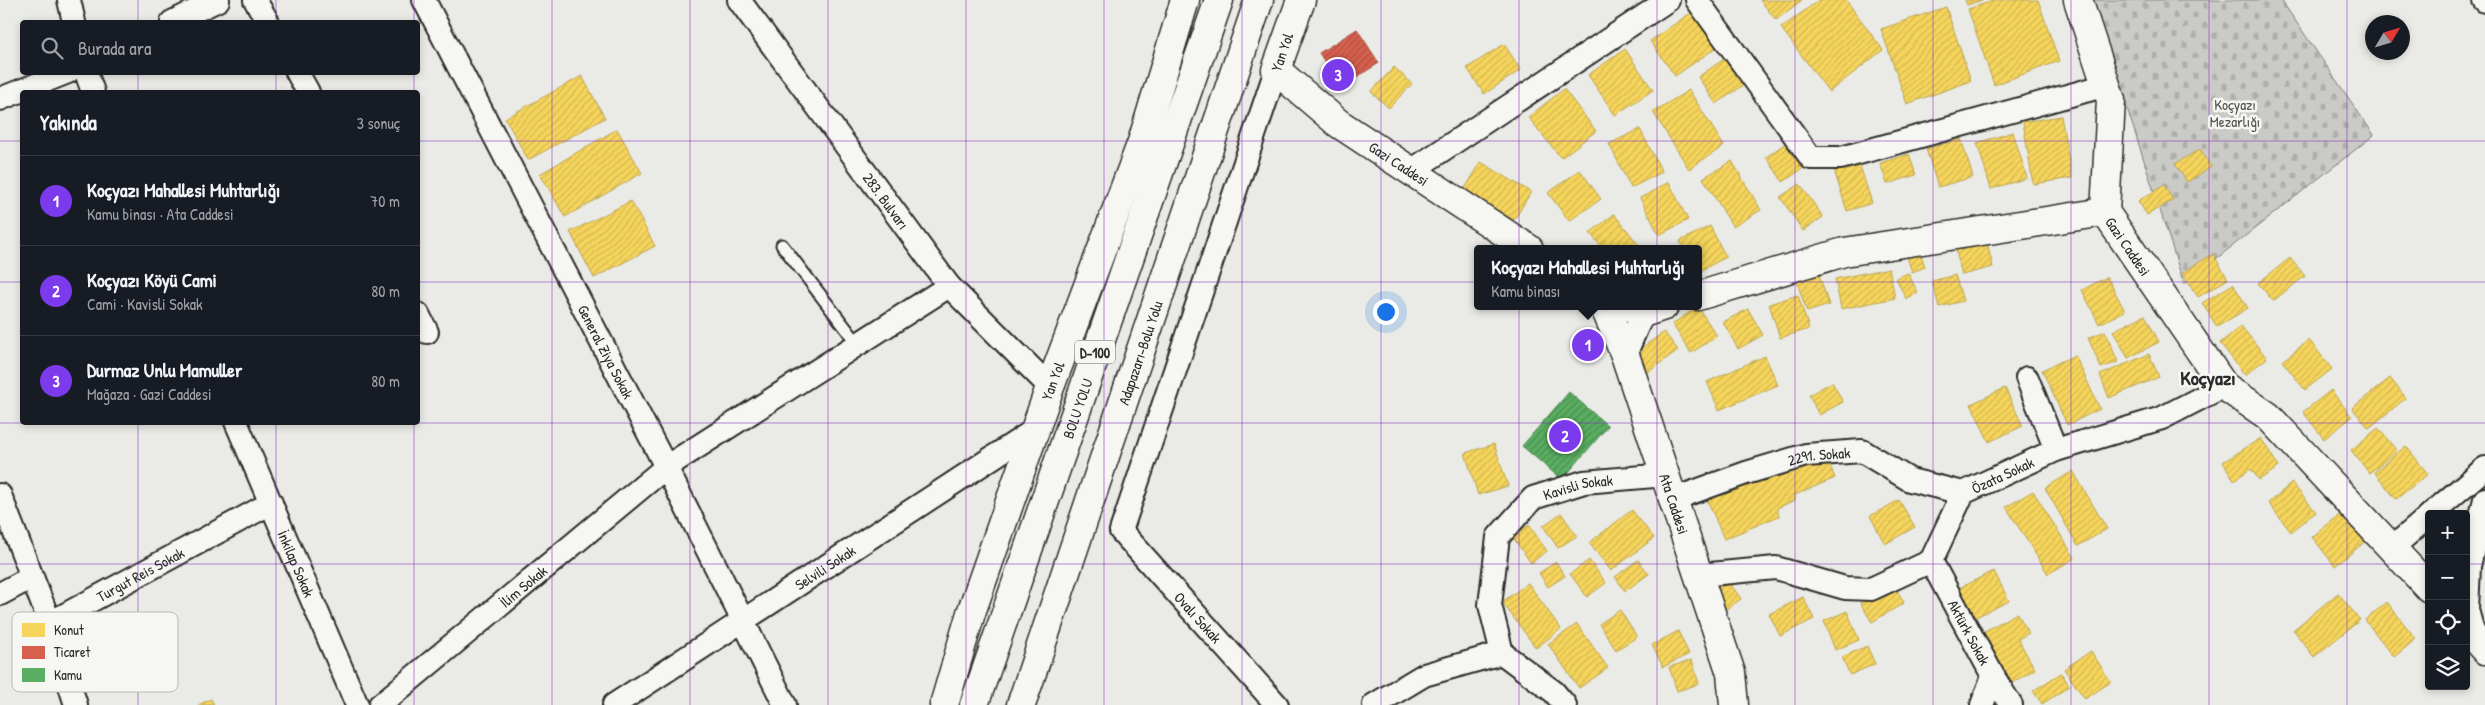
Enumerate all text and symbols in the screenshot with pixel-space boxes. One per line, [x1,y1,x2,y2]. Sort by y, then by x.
north arrow [2365,15,2410,60]
search box [20,20,420,75]
street label: Yan Yol [1266,30,1298,74]
icon: search [38,34,66,62]
text: Burada ara [78,35,151,61]
pin: 3 [1322,56,1354,94]
park label: Koçyazı Mezarlığı [2210,94,2260,132]
text: Yakında [40,108,97,137]
text: 3 sonuç [357,112,400,134]
street label: Gazi Caddesi [1365,136,1433,191]
street label: 283. Bulvarı [858,168,914,233]
text: Koçyazı Mahallesi Muhtarlığı [87,177,280,203]
text: 1 [53,190,59,212]
text: 70 m [370,190,400,212]
text: Kamu binası · Ata Caddesi [87,203,233,225]
street label: Gazi Caddesi [2101,213,2156,280]
popup [1474,245,1702,310]
text: Koçyazı Mahallesi Muhtarlığı [1491,254,1685,280]
text: Koçyazı Köyü Cami [87,267,217,293]
text: 2 [52,280,60,302]
text: 80 m [371,280,400,302]
text: Kamu binası [1491,280,1560,302]
text: Cami · Kavisli Sokak [87,293,203,315]
street label: Adapazarı-Bolu Yolu [1113,298,1167,407]
your location [1373,299,1399,325]
street label: General Ziya Sokak [573,301,639,402]
pin: 1 [1572,326,1604,364]
road number: D-100 [1075,341,1115,364]
text: Durmaz Unlu Mamuller [87,357,242,383]
street label: Yan Yol [1036,359,1069,403]
district label: Koçyazı [2180,364,2236,392]
text: 3 [52,370,60,392]
text: 80 m [371,370,400,392]
street label: BOLU YOLU [1057,376,1097,441]
text: Mağaza · Gazi Caddesi [87,383,212,405]
pin: 2 [1549,417,1581,455]
street label: 2291. Sokak [1785,441,1851,470]
street label: Özata Sokak [1968,451,2037,498]
street label: Kavisli Sokak [1540,469,1613,505]
street label: Ata Caddesi [1655,471,1694,537]
map controls [2425,510,2470,690]
button: + [2425,510,2470,555]
street label: İnkilap Sokak [273,527,320,600]
street label: Selvili Sokak [791,540,859,595]
street label: Turgut Reis Sokak [93,542,188,606]
button: − [2425,555,2470,600]
street label: İlim Sokak [495,560,551,612]
street label: Ovalı Sokak [1170,587,1227,647]
street label: Aktürk Sokak [1943,596,1996,669]
button: locate [2425,600,2470,645]
legend [12,612,178,692]
text: Konut [54,620,84,639]
text: Ticaret [54,642,91,661]
button: layers [2425,645,2470,690]
text: Kamu [54,665,82,684]

